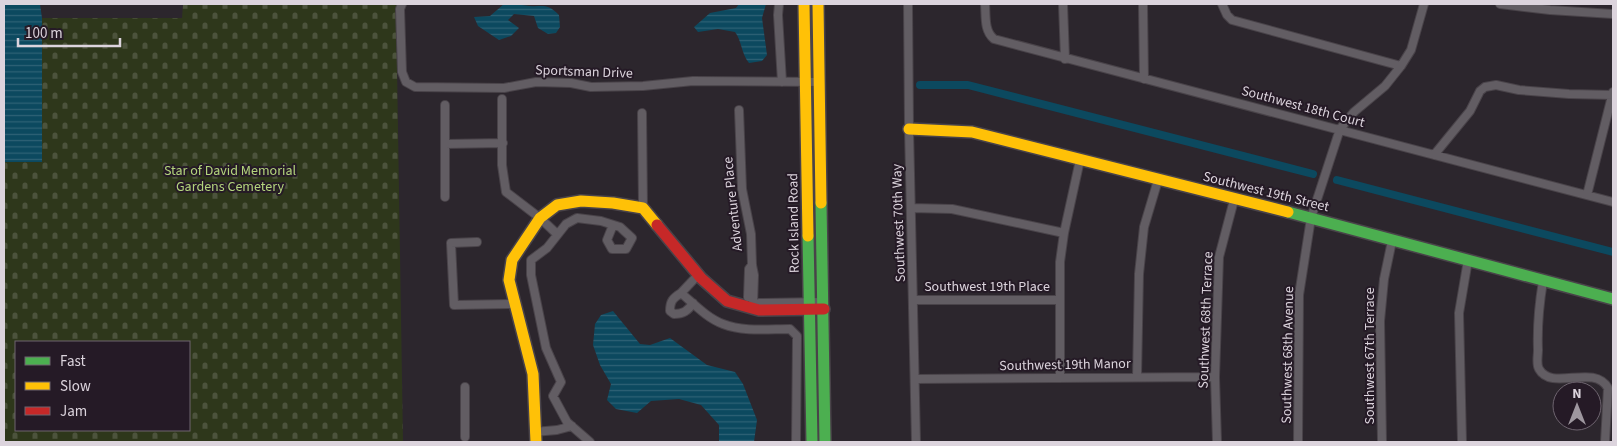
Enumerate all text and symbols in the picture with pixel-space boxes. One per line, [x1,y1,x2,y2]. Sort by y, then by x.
scale bar [18,15,120,47]
text: 100 m [25,23,63,44]
street label: Sportsman Drive [535,60,633,84]
street label: Southwest 18th Court [1239,81,1367,133]
street label: Adventure Place [718,156,748,252]
park label: Star of David Memorial Gardens Cemetery [164,161,297,197]
street label: Southwest 70th Way [887,163,911,283]
street label: Southwest 19th Street [1201,167,1331,217]
street label: Rock Island Road [783,173,805,273]
street label: Southwest 68th Terrace [1194,251,1218,389]
street label: Southwest 19th Place [924,277,1050,297]
street label: Southwest 68th Avenue [1277,286,1299,424]
street label: Southwest 67th Terrace [1360,287,1380,425]
legend [15,341,190,431]
text: Fast [60,351,86,372]
street label: Southwest 19th Manor [999,354,1131,376]
text: Slow [60,376,91,397]
north arrow [1552,381,1602,431]
text: N [1572,384,1582,404]
text: Jam [60,401,87,422]

